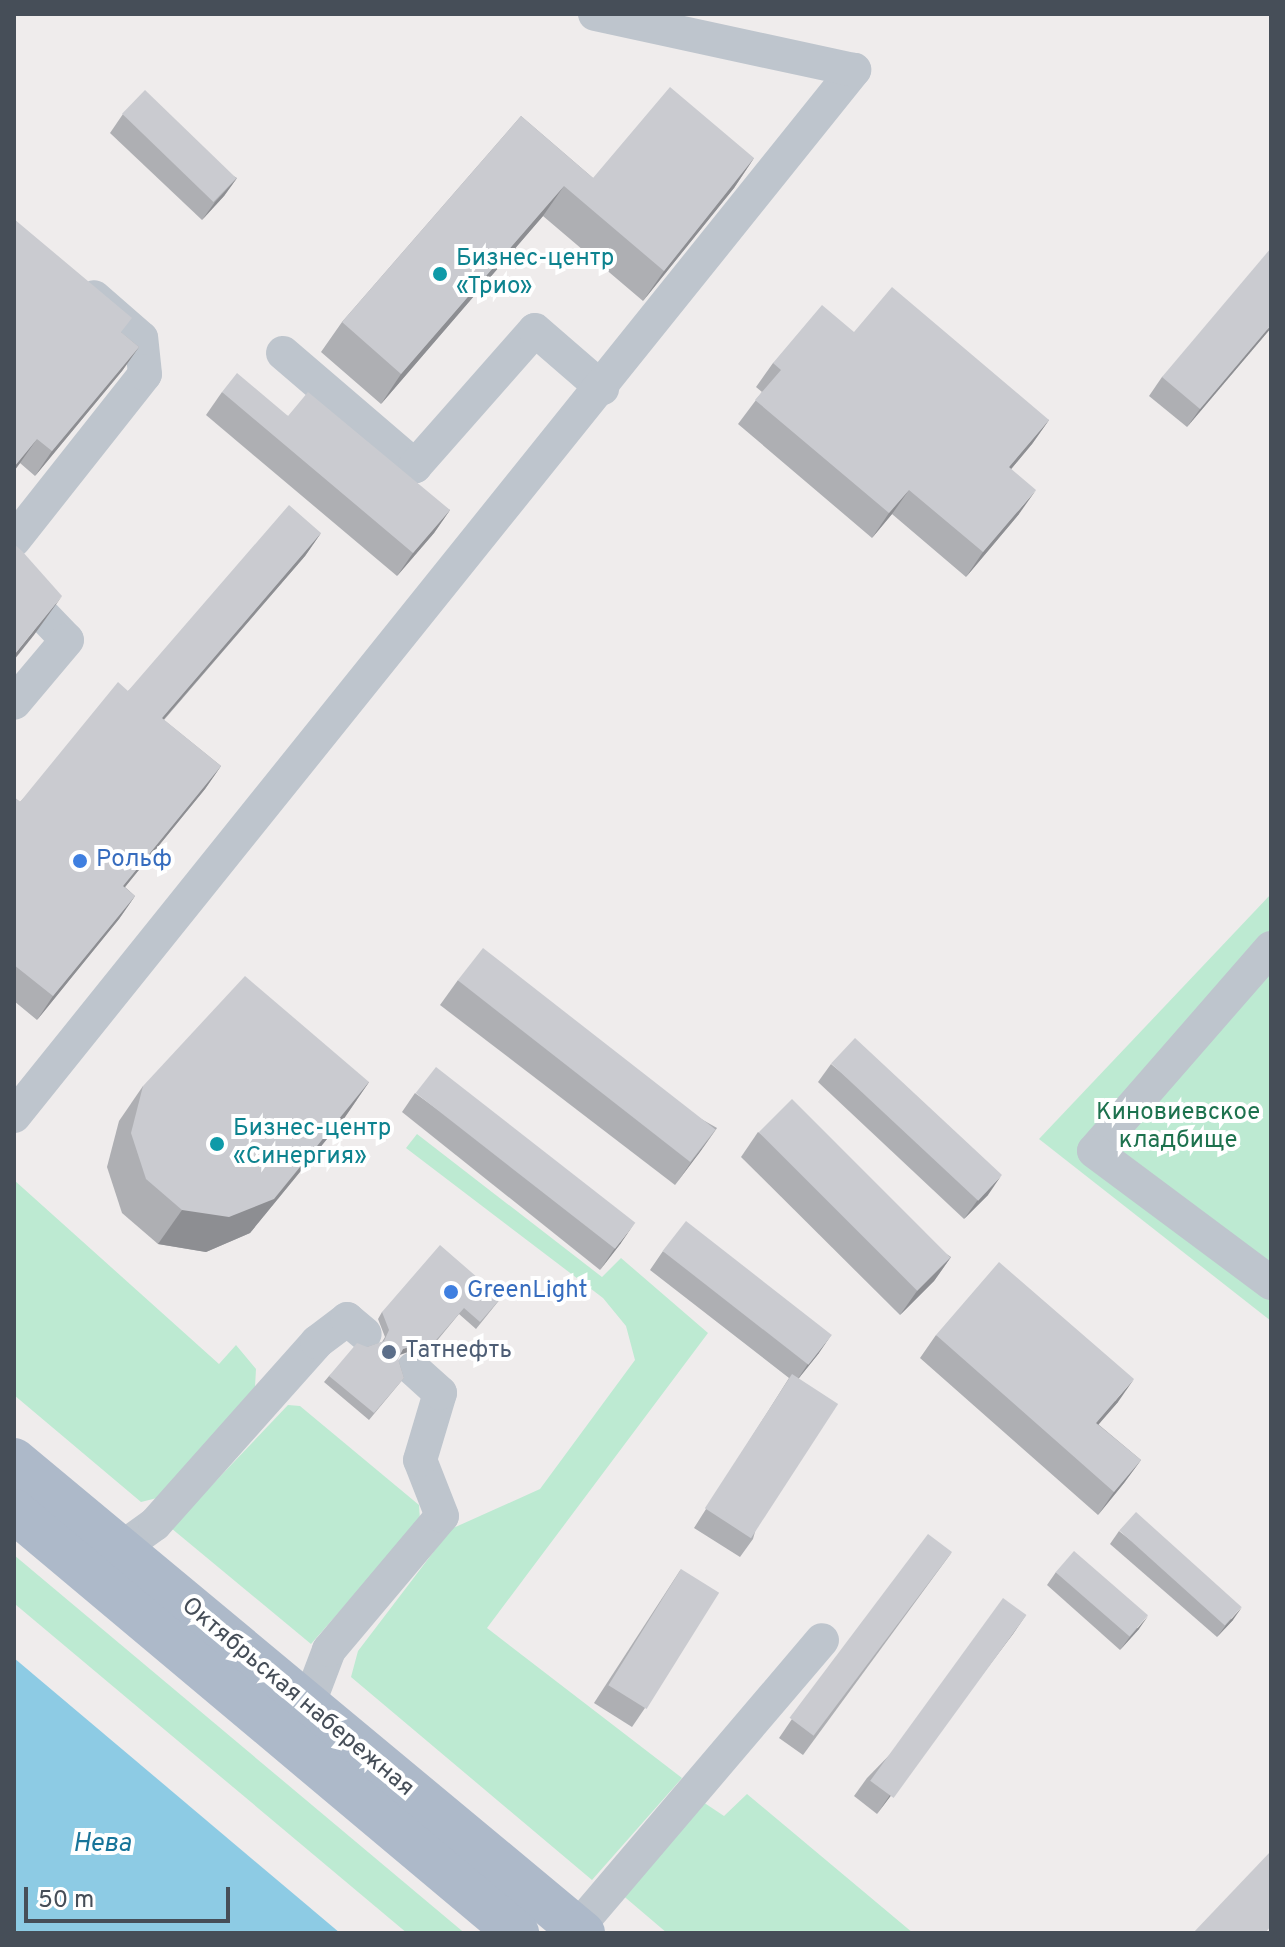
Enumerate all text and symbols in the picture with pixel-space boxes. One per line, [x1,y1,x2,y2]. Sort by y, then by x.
place label: Бизнес-центр «Трио» [456,246,614,302]
marker: Бизнес-центр «Трио» [431,265,449,283]
place label: Рольф [96,847,172,875]
marker: Рольф [71,852,89,870]
park label: Киновиевское кладбище [1096,1100,1260,1156]
place label: Бизнес-центр «Синергия» [233,1116,391,1172]
marker: Бизнес-центр «Синергия» [208,1135,226,1153]
place label: GreenLight [467,1278,588,1306]
marker: GreenLight [442,1283,460,1301]
place label: Татнефть [405,1338,512,1366]
marker: Татнефть [380,1343,398,1361]
street label: Октябрьская набережная [175,1592,419,1804]
water label: Нева [73,1829,131,1861]
scale bar [28,1871,234,1921]
text: 50 m [38,1886,94,1916]

